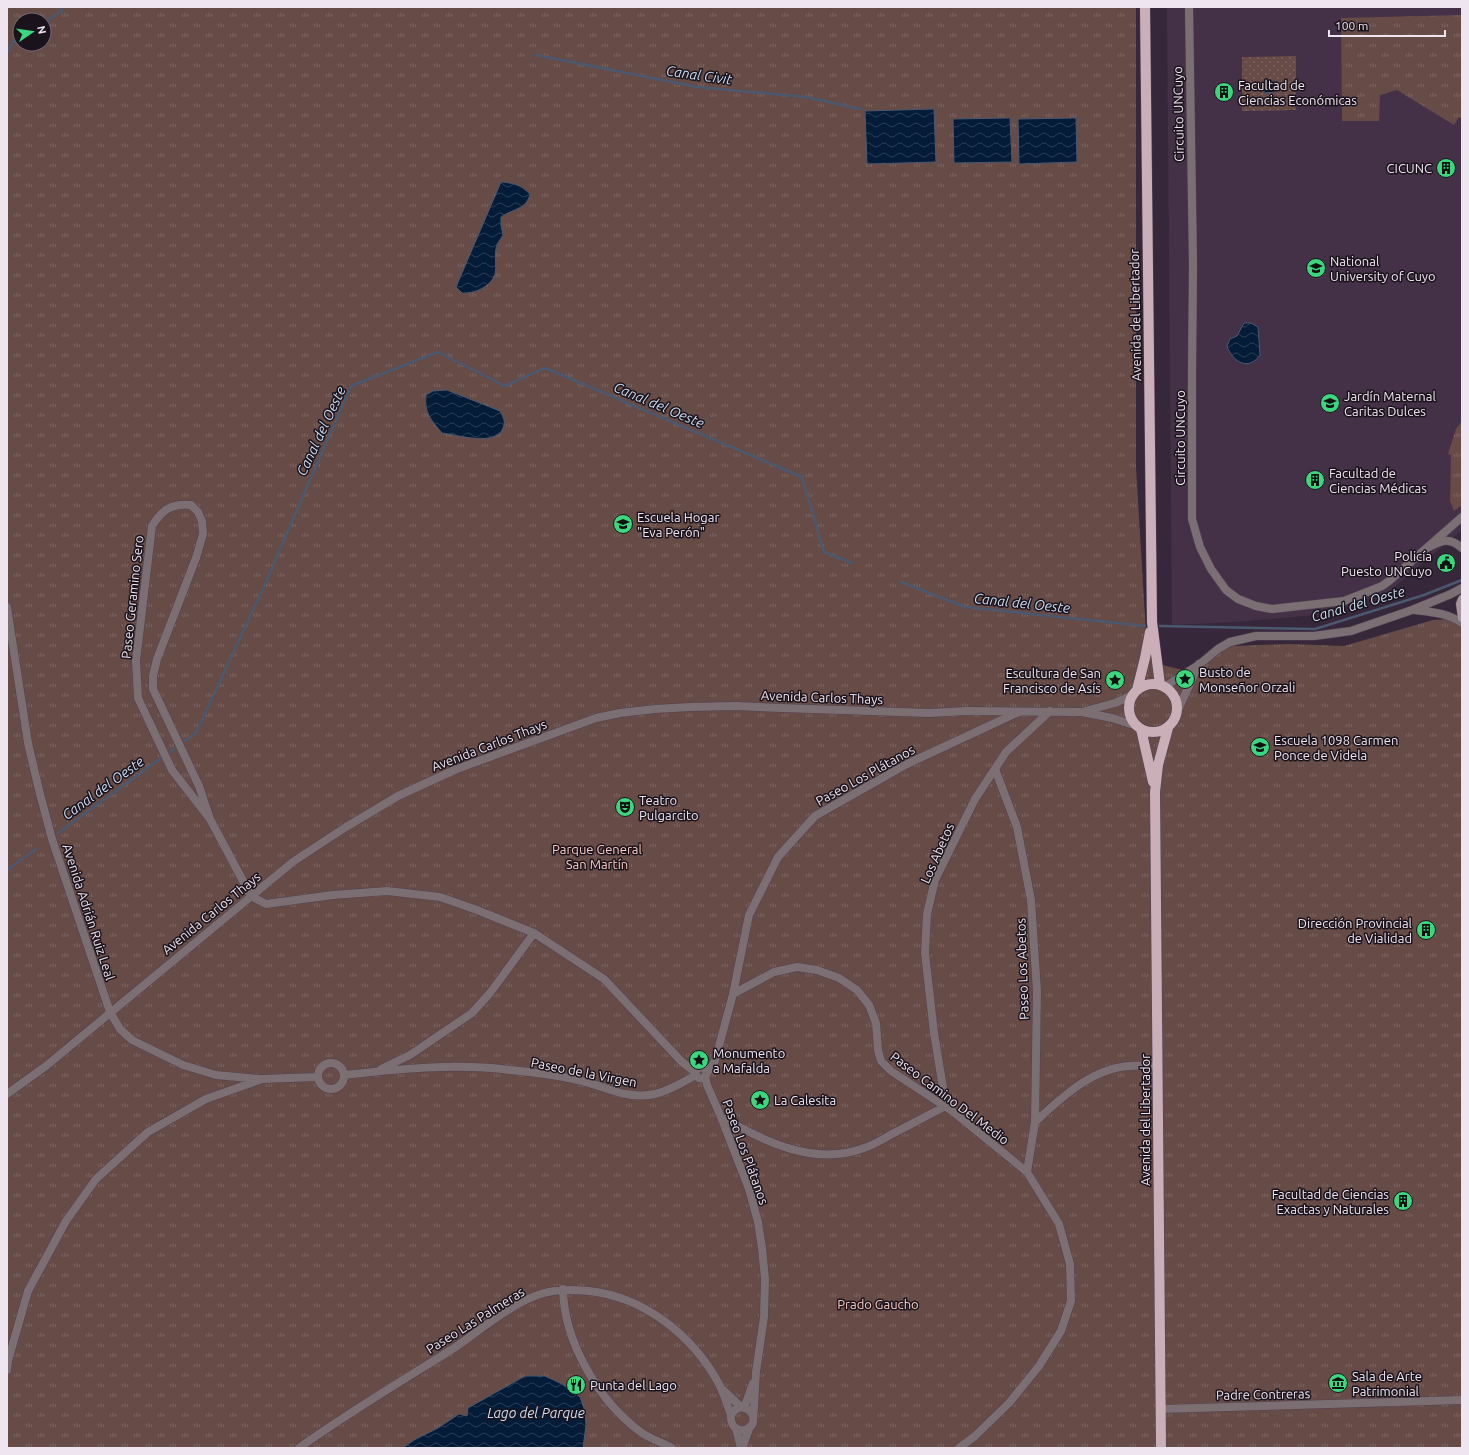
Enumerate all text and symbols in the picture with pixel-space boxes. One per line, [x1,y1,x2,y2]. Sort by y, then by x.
north arrow [12,12,52,52]
scale bar [1329,12,1445,38]
text: 100 m [1335,19,1368,32]
text: N [35,24,49,35]
water label: Canal Civit [665,62,733,88]
street label: Circuito UNCuyo [1170,66,1186,162]
place label: Facultad de Ciencias Económicas [1238,78,1357,107]
building icon: Facultad de Ciencias Económicas [1213,81,1235,103]
building icon: CICUNC [1435,157,1457,179]
place label: CICUNC [1387,161,1432,175]
street label: Avenida del Libertador [1127,249,1143,381]
place label: National University of Cuyo [1330,254,1436,283]
school or university icon: National University of Cuyo [1305,257,1327,279]
water label: Canal del Oeste [611,379,707,431]
water label: Canal del Oeste [293,384,349,478]
place label: Jardín Maternal Caritas Dulces [1344,389,1436,418]
street label: Circuito UNCuyo [1173,390,1187,486]
school or university icon: Jardín Maternal Caritas Dulces [1319,392,1341,414]
place label: Facultad de Ciencias Médicas [1329,466,1427,495]
building icon: Facultad de Ciencias Médicas [1304,469,1326,491]
place label: Escuela Hogar "Eva Perón" [637,510,719,539]
school or university icon: Escuela Hogar "Eva Perón" [612,513,634,535]
street label: Paseo Geramino Sero [119,535,145,659]
place label: Policía Puesto UNCuyo [1341,549,1432,578]
public building icon: Policía Puesto UNCuyo [1435,552,1457,574]
water label: Canal del Oeste [1309,583,1407,625]
water label: Canal del Oeste [973,590,1071,616]
place label: Busto de Monseñor Orzali [1199,665,1295,694]
place label: Escultura de San Francisco de Asís [1003,666,1101,695]
place icon: Busto de Monseñor Orzali [1174,668,1196,690]
place icon: Escultura de San Francisco de Asís [1104,669,1126,691]
street label: Avenida Carlos Thays [761,688,884,706]
street label: Avenida Carlos Thays [430,716,549,773]
place label: Escuela 1098 Carmen Ponce de Videla [1274,733,1398,762]
school or university icon: Escuela 1098 Carmen Ponce de Videla [1249,736,1271,758]
street label: Paseo Los Plátanos [813,742,917,808]
water label: Canal del Oeste [59,753,147,823]
place label: Teatro Pulgarcito [639,793,699,822]
theatre icon: Teatro Pulgarcito [614,796,636,818]
street label: Los Abetos [918,820,957,885]
street label: Avenida Adrián Ruiz Leal [60,842,118,982]
park label: Parque General San Martín [552,842,643,871]
street label: Avenida Carlos Thays [159,869,263,957]
place label: Dirección Provincial de Vialidad [1298,916,1413,945]
street label: Paseo Los Abetos [1013,917,1031,1020]
building icon: Dirección Provincial de Vialidad [1415,919,1437,941]
place label: Monumento a Mafalda [713,1046,785,1075]
place icon: Monumento a Mafalda [688,1049,710,1071]
street label: Paseo Camino Del Medio [888,1049,1012,1147]
street label: Avenida del Libertador [1138,1054,1152,1186]
street label: Paseo de la Virgen [530,1055,638,1089]
place icon: La Calesita [749,1089,771,1111]
place label: La Calesita [774,1093,836,1107]
street label: Paseo Los Plátanos [720,1097,772,1207]
place label: Facultad de Ciencias Exactas y Naturales [1272,1187,1389,1216]
building icon: Facultad de Ciencias Exactas y Naturales [1392,1190,1414,1212]
street label: Paseo Las Palmeras [423,1284,527,1356]
park label: Prado Gaucho [837,1297,919,1311]
place label: Sala de Arte Patrimonial [1352,1369,1422,1398]
museum icon: Sala de Arte Patrimonial [1327,1372,1349,1394]
restaurant icon: Punta del Lago [565,1374,587,1396]
place label: Punta del Lago [590,1378,677,1392]
street label: Padre Contreras [1216,1386,1311,1402]
water label: Lago del Parque [487,1405,585,1421]

